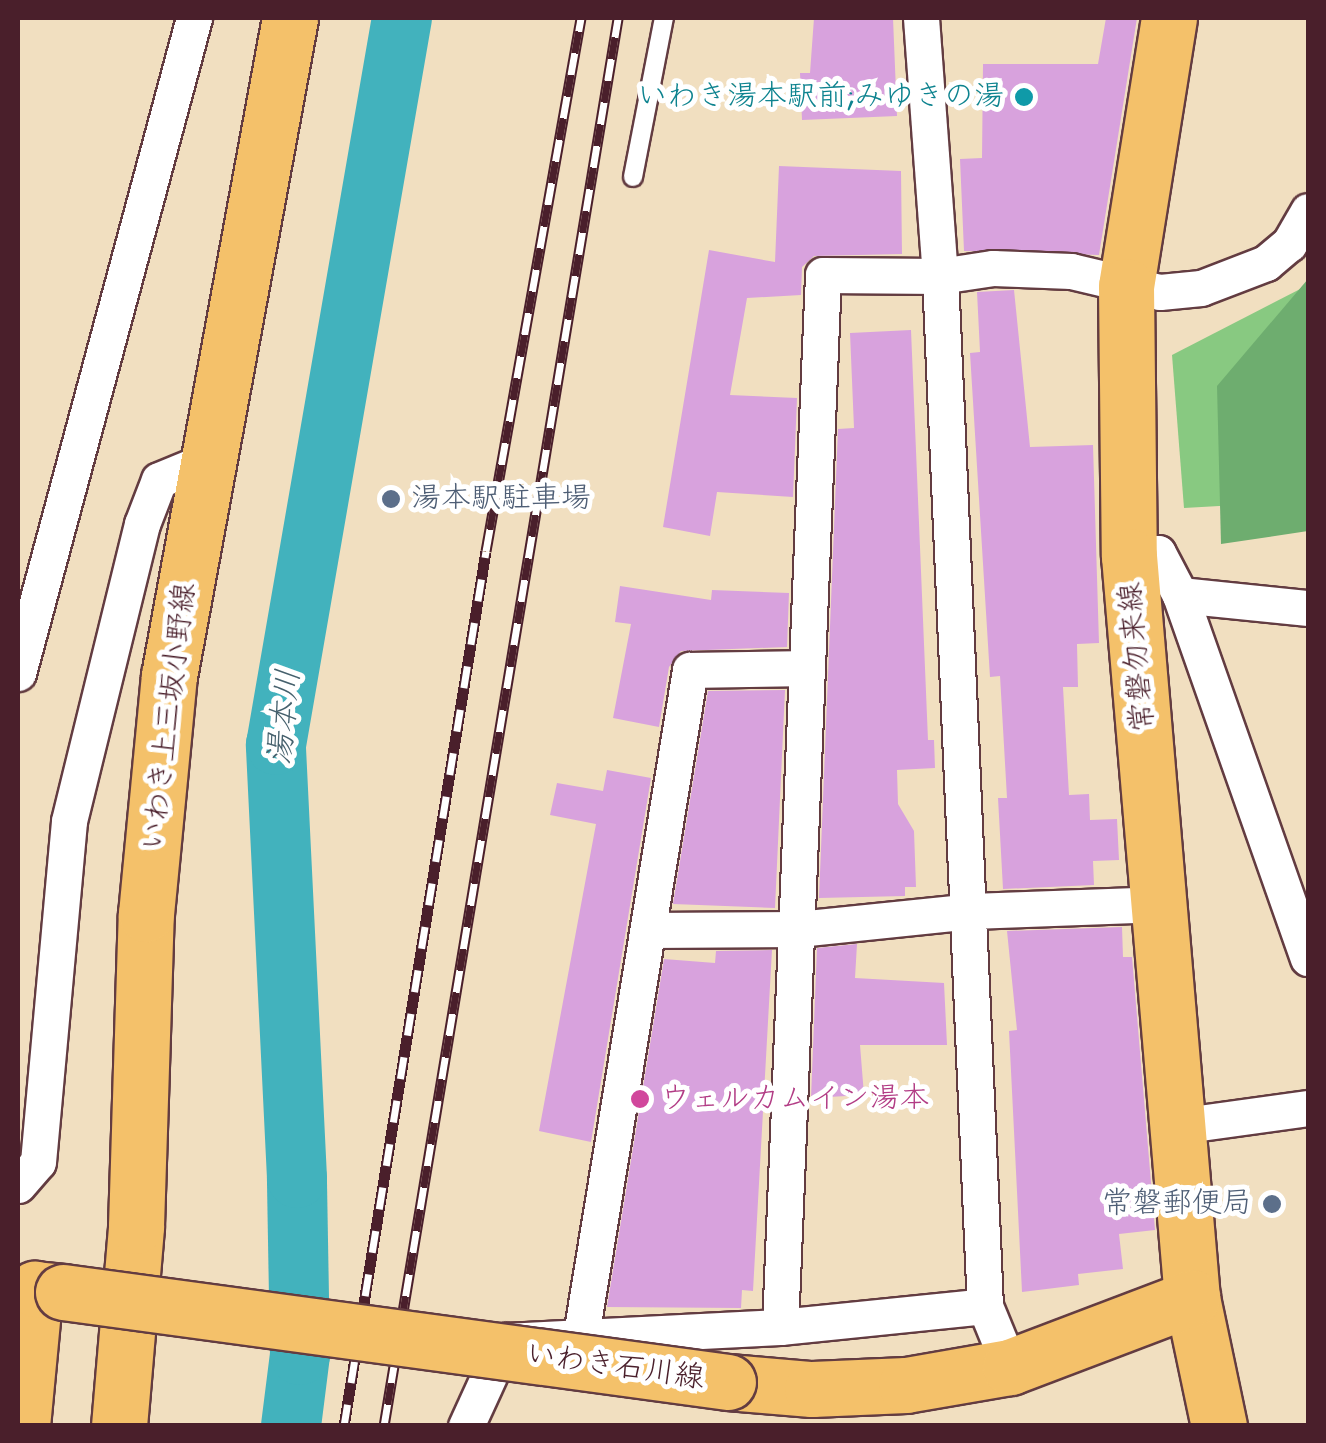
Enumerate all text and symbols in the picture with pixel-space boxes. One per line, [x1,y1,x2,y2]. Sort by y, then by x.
place label: いわき湯本駅前;みゆきの湯 [637,79,1004,115]
marker: いわき湯本駅前;みゆきの湯 [1013,86,1035,108]
place label: 湯本駅駐車場 [411,481,591,517]
marker: 湯本駅駐車場 [380,488,402,510]
street label: いわき上三坂小野線 [136,581,204,853]
street label: 常磐勿来線 [1114,581,1162,733]
water label: 湯本川 [261,667,309,767]
place label: ウェルカムイン湯本 [660,1081,930,1117]
marker: ウェルカムイン湯本 [629,1088,651,1110]
place label: 常磐郵便局 [1102,1186,1252,1222]
marker: 常磐郵便局 [1261,1193,1283,1215]
street label: いわき石川線 [523,1337,707,1397]

